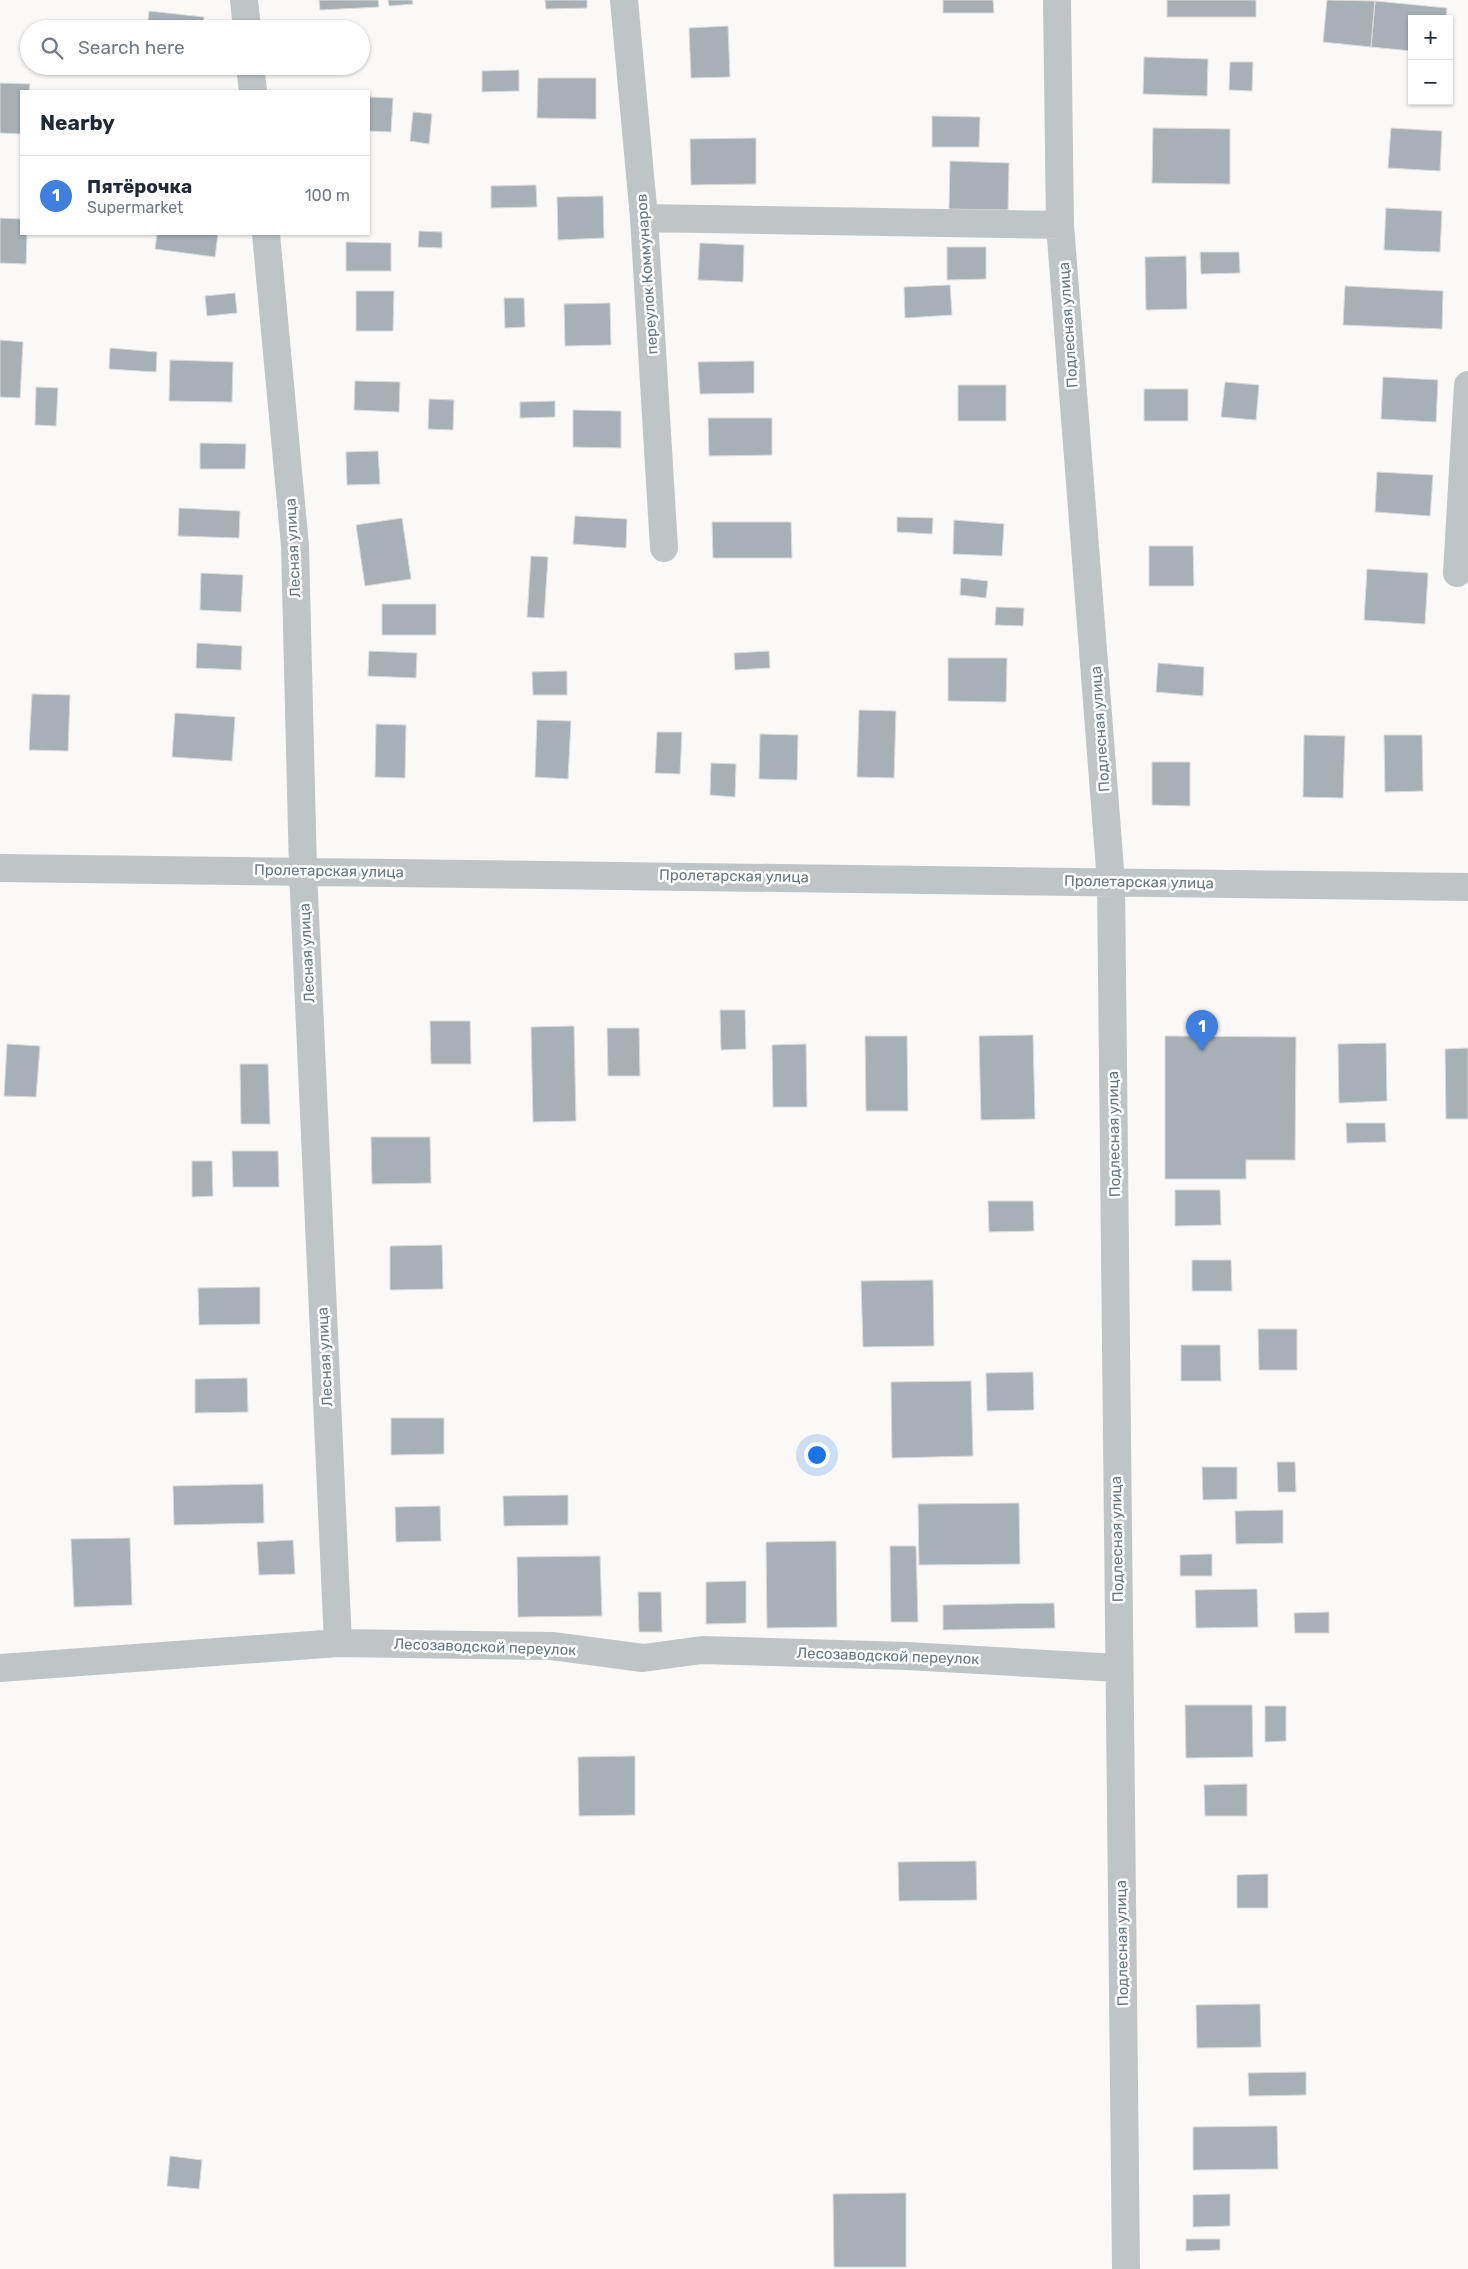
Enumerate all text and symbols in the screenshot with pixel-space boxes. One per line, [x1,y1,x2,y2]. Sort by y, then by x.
map controls [1408,15,1453,105]
button: + [1408,15,1453,60]
search box [20,20,370,75]
icon: search [38,34,66,62]
text: Search here [78,36,185,59]
button: − [1408,60,1453,105]
text: Nearby [40,110,115,135]
text: Пятёрочка [87,175,192,198]
text: 1 [52,186,60,205]
text: 100 m [305,186,350,205]
street label: переулок Коммунаров [632,193,662,355]
text: Supermarket [87,198,183,217]
street label: Подлесная улица [1055,261,1081,389]
street label: Лесная улица [281,498,305,598]
street label: Подлесная улица [1087,665,1113,793]
street label: Пролетарская улица [254,861,404,881]
street label: Пролетарская улица [659,866,809,886]
street label: Пролетарская улица [1064,872,1214,892]
street label: Лесная улица [295,903,319,1003]
pin: 1 [1186,1010,1218,1051]
street label: Подлесная улица [1104,1071,1124,1197]
street label: Лесная улица [313,1307,337,1407]
your location [804,1442,830,1468]
street label: Подлесная улица [1107,1476,1127,1602]
street label: Лесозаводской переулок [393,1635,577,1659]
street label: Лесозаводской переулок [796,1644,980,1668]
street label: Подлесная улица [1112,1880,1132,2006]

